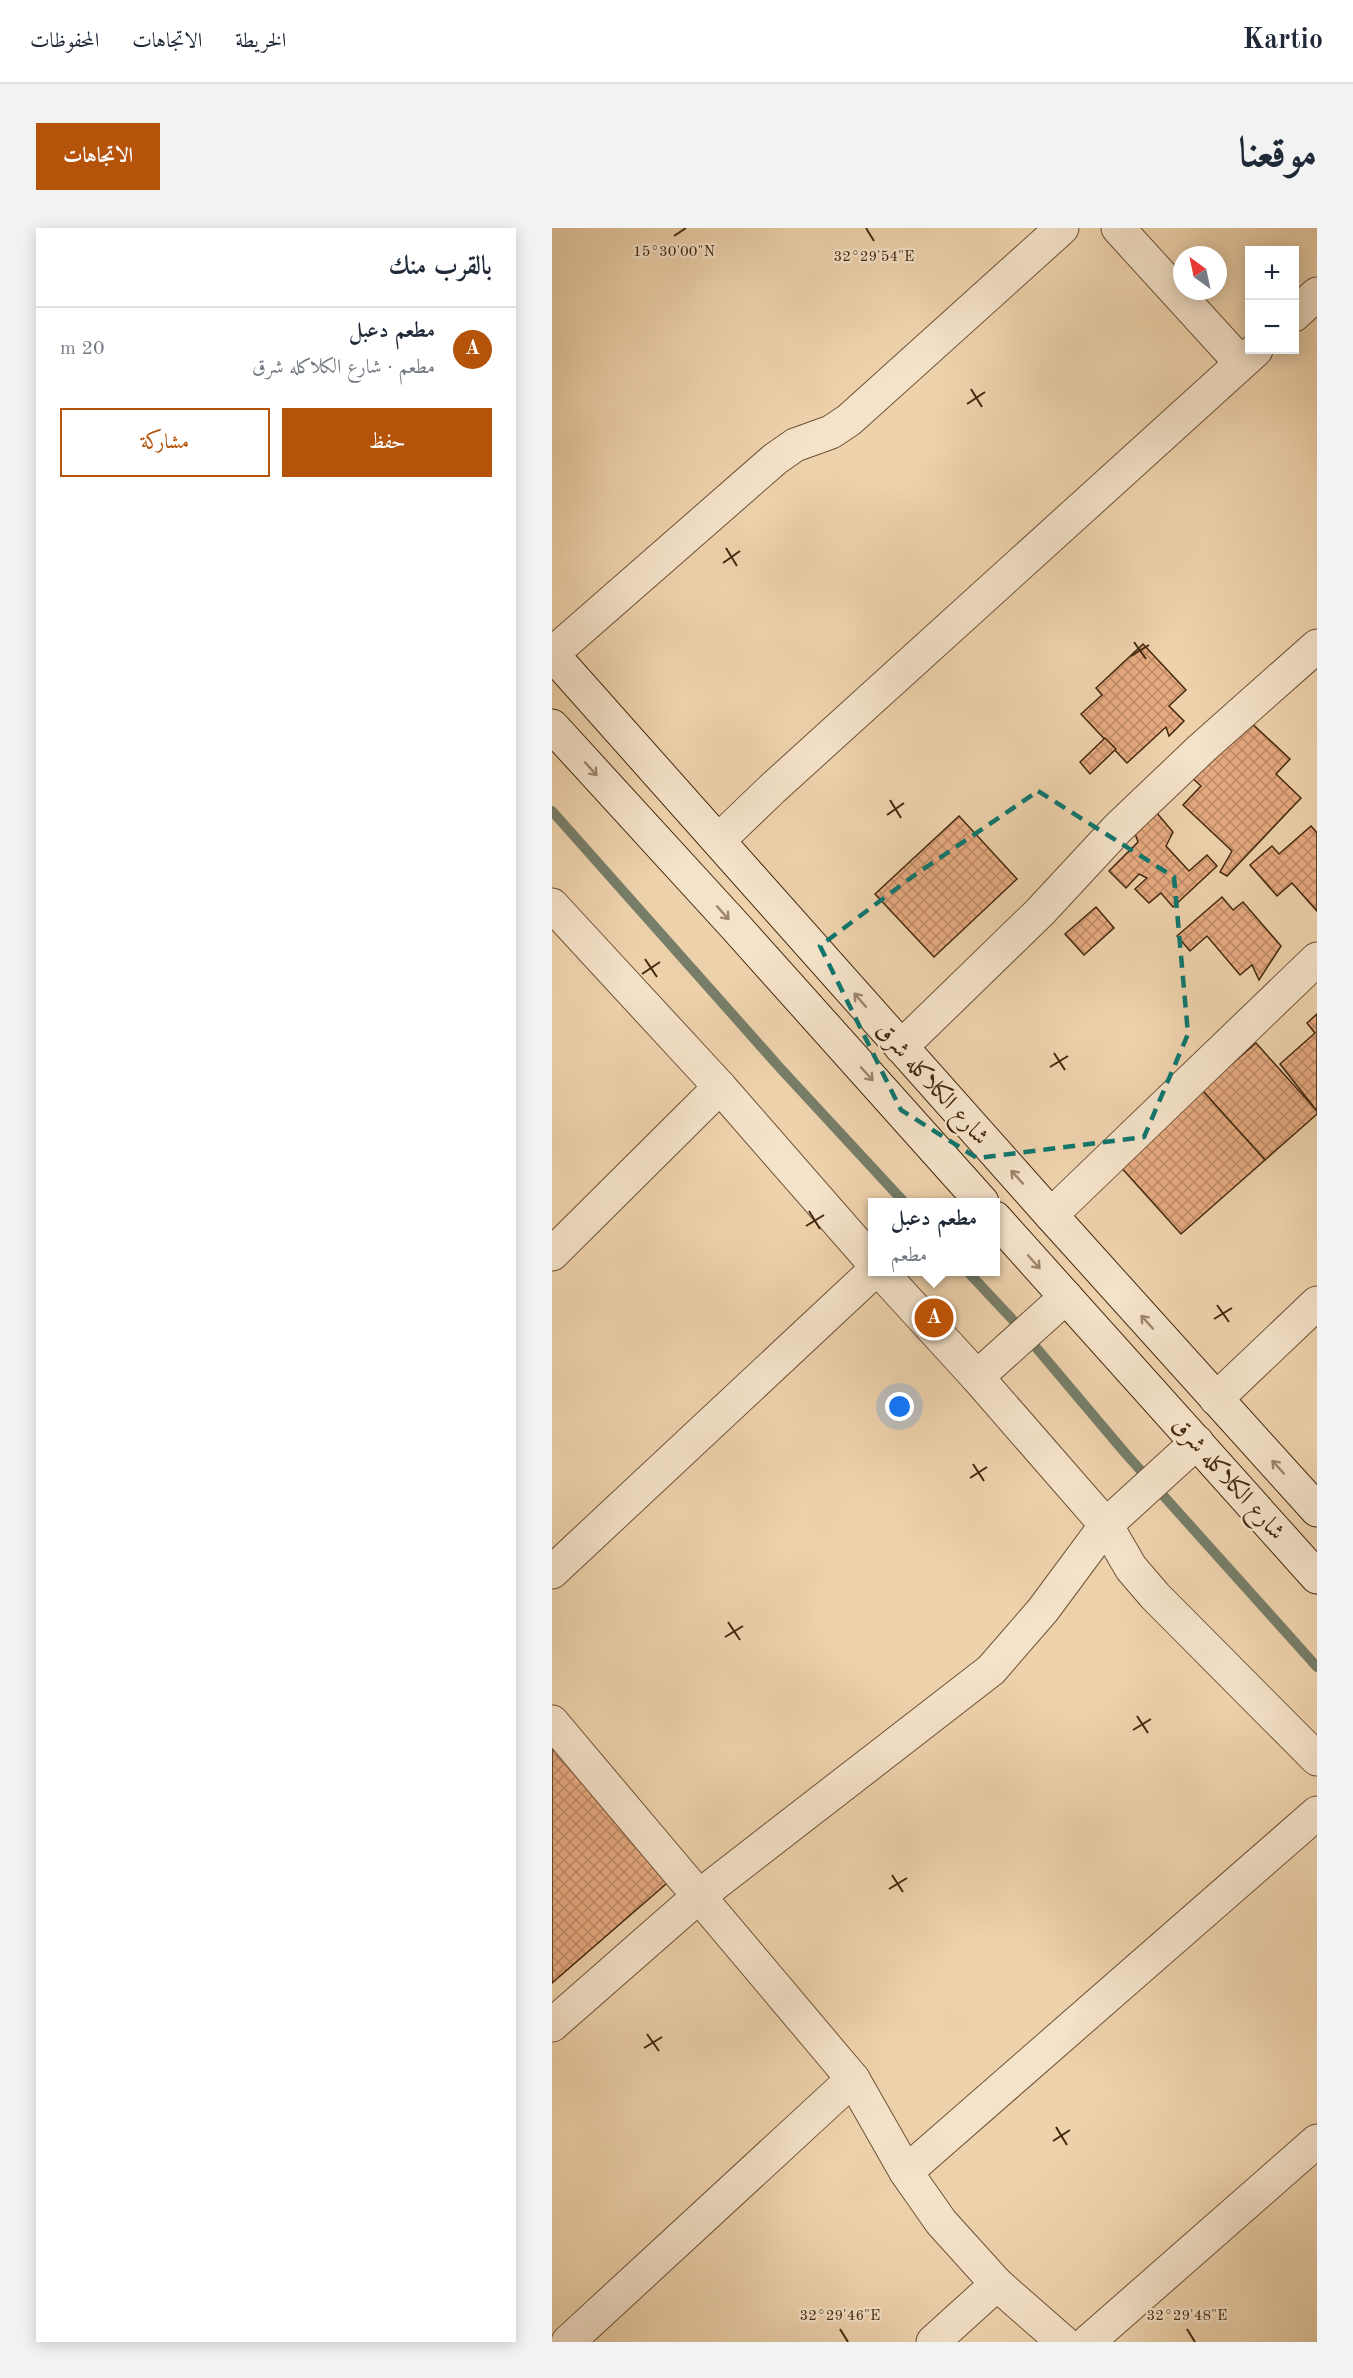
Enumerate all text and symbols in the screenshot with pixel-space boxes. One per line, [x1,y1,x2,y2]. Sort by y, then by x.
text: Kartio [1242,27,1323,55]
text: المحفوظات [30,31,99,52]
text: الاتجاهات [132,31,202,52]
text: الخريطة [235,31,286,52]
button: الاتجاهات [36,123,160,190]
text: موقعنا [1239,134,1317,176]
text: 15°30'00"N [633,245,715,260]
north arrow [1173,246,1227,300]
map controls [1245,246,1299,354]
button: + [1245,246,1299,300]
text: 32°29'54"E [834,250,914,265]
text: بالقرب منك [389,254,492,280]
button: − [1245,300,1299,354]
text: مطعم دعبل [349,320,435,342]
text: 20 m [60,339,105,359]
text: A [465,339,480,359]
text: مطعم · شارع الكلاكله شرق [252,358,435,378]
button: مشاركة [60,408,270,477]
button: حفظ [282,408,492,477]
one-way arrow [584,761,598,776]
one-way arrow [716,905,730,920]
one-way arrow [853,992,867,1008]
street label: شارع الكلاكله شرق [866,1017,994,1154]
one-way arrow [860,1066,874,1081]
one-way arrow [1010,1170,1024,1185]
popup [868,1198,1000,1276]
text: مطعم دعبل [891,1208,977,1230]
text: مطعم [891,1246,927,1266]
one-way arrow [1027,1254,1041,1269]
pin: A [914,1296,953,1340]
one-way arrow [1140,1315,1154,1330]
your location [885,1392,914,1421]
street label: شارع الكلاكله شرق [1162,1412,1290,1549]
one-way arrow [1271,1460,1285,1475]
text: 32°29'46"E [800,2309,880,2324]
text: 32°29'48"E [1147,2309,1227,2324]

